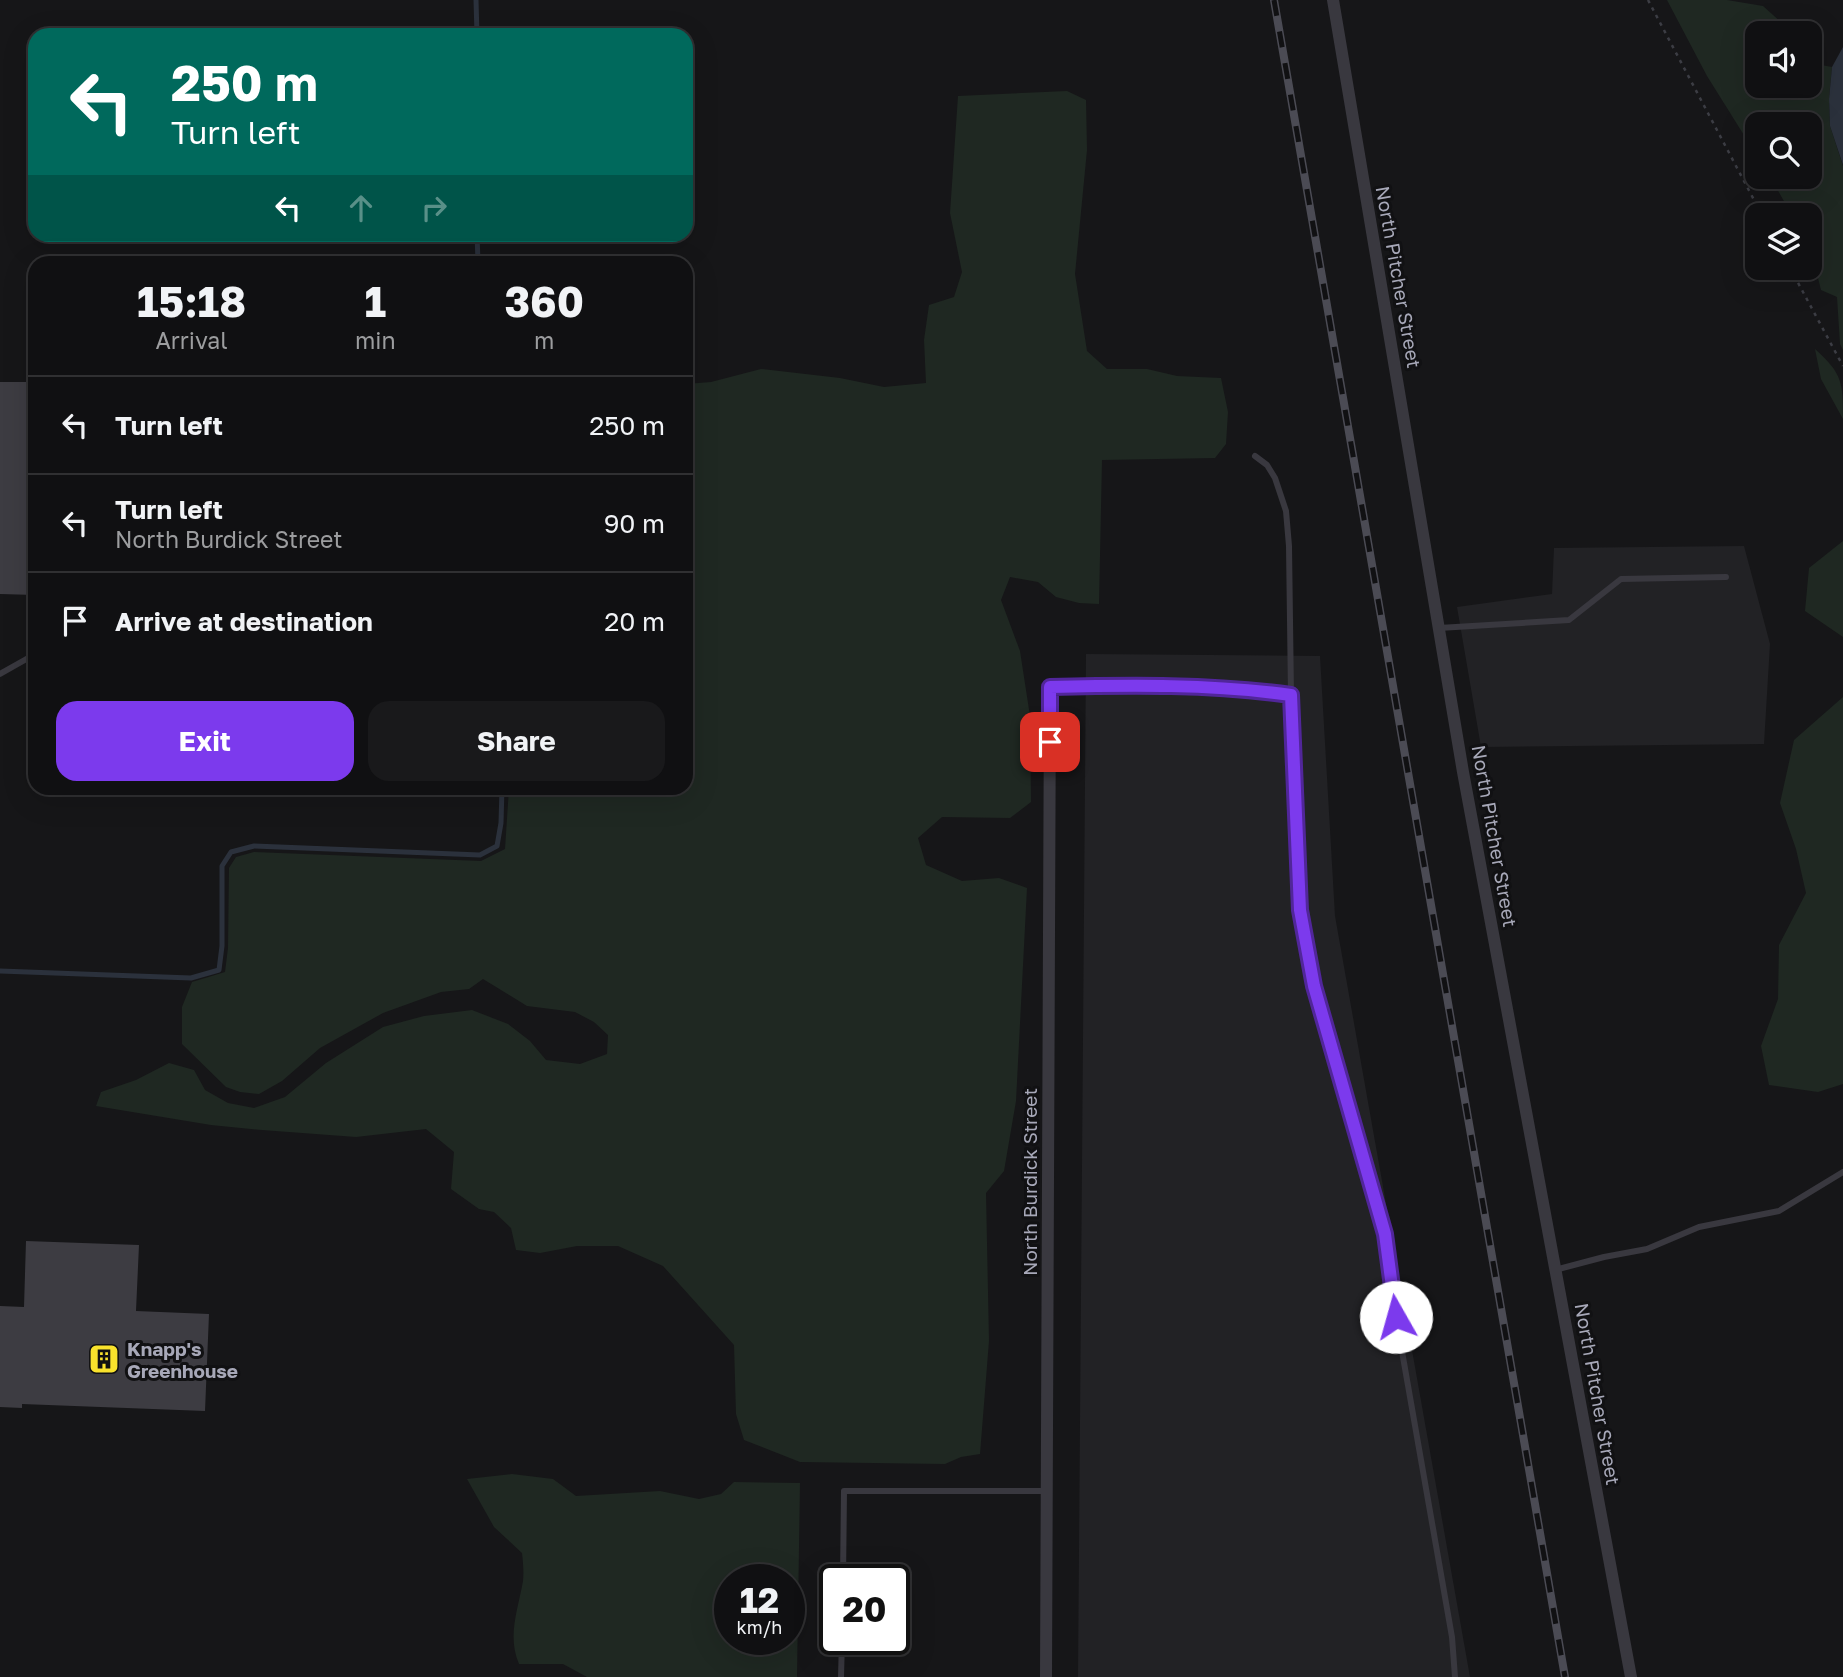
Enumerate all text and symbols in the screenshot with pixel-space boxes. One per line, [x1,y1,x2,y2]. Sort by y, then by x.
map controls [1745,21,1822,280]
button: sound [1745,21,1822,98]
text: 250 m [171,53,318,112]
icon: left [56,56,147,147]
button: search [1745,112,1822,189]
text: Turn left [171,113,300,151]
street label: North Pitcher Street [1372,184,1426,370]
icon: left [269,189,307,227]
icon: ahead [342,189,380,227]
icon: right [415,189,453,227]
button: layers [1745,203,1822,280]
text: 15:18 [137,276,246,326]
text: 1 [364,276,386,326]
text: 360 [505,276,584,326]
text: Arrival [155,326,228,354]
text: min [355,326,396,354]
text: m [534,326,554,354]
icon: left [56,406,94,444]
text: Turn left [115,410,223,441]
text: 250 m [589,410,665,441]
text: Turn left [115,494,223,525]
icon: left [56,504,94,542]
text: 90 m [604,508,665,539]
text: North Burdick Street [115,525,343,553]
icon: arrive [56,602,94,640]
text: Arrive at destination [115,606,373,637]
text: 20 m [604,606,665,637]
button: Exit [56,701,354,781]
button: Share [368,701,665,781]
pin [1020,712,1080,772]
icon: arrive [1031,723,1069,761]
street label: North Pitcher Street [1468,743,1522,929]
street label: North Burdick Street [1018,1088,1041,1276]
position arrow [1359,1280,1433,1354]
street label: North Pitcher Street [1571,1301,1625,1487]
place label: Knapp's Greenhouse [127,1337,238,1382]
building icon: Knapp's Greenhouse [87,1342,121,1376]
speed limit sign: 20 [819,1564,910,1655]
text: 12 [740,1579,779,1621]
text: km/h [737,1616,782,1638]

